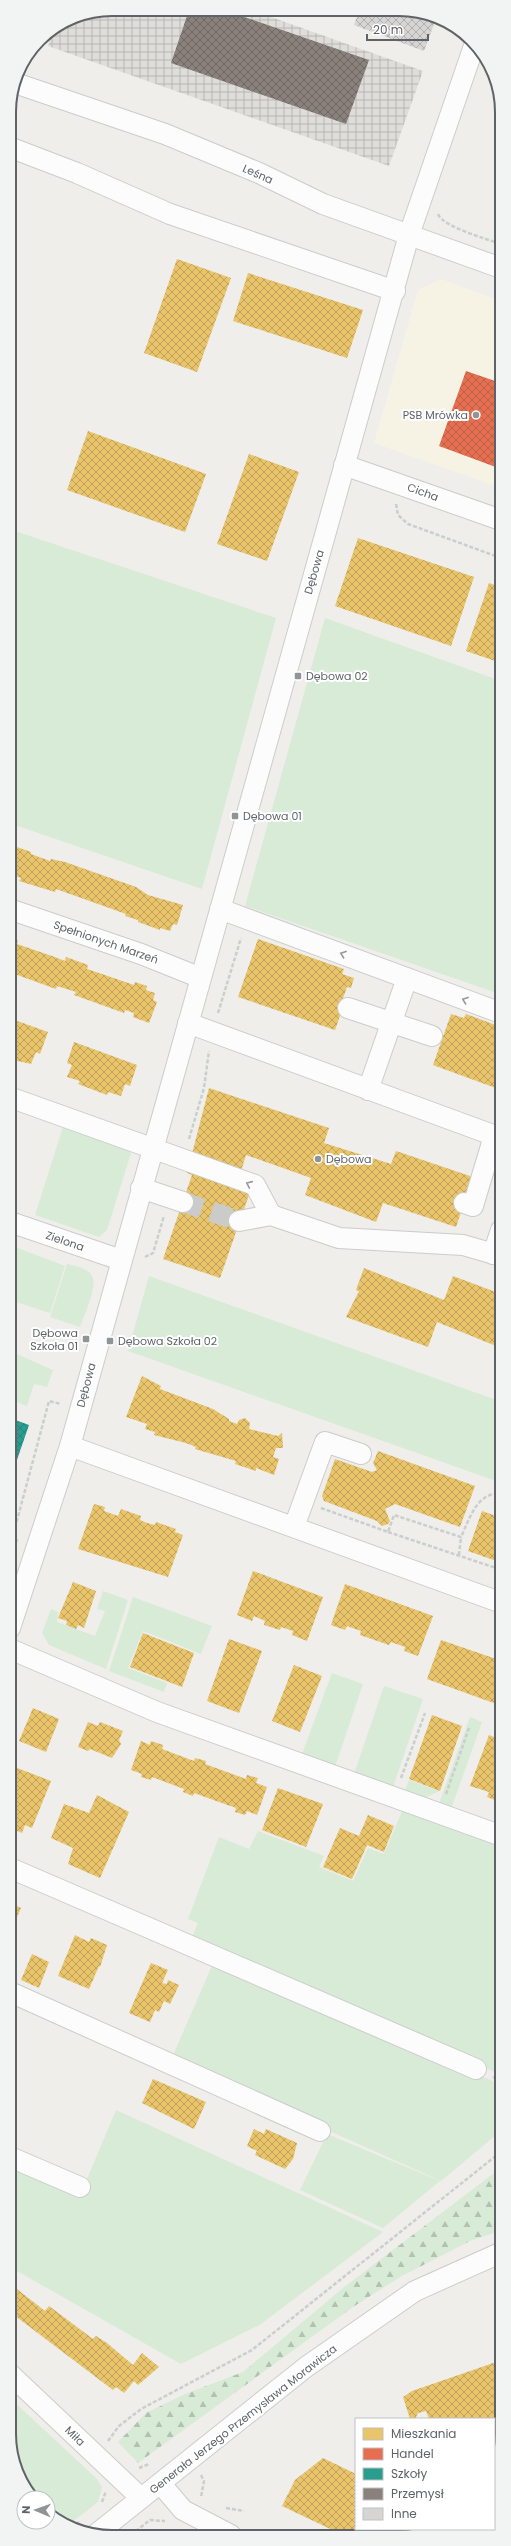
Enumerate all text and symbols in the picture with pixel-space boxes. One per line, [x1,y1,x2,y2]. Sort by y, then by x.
scale bar [367,16,428,42]
text: 20 m [373,21,403,38]
street label: Leśna [240,160,276,188]
place label: PSB Mrówka [403,407,468,423]
marker: PSB Mrówka [471,410,481,420]
street label: Cicha [405,479,441,505]
street label: Dębowa [300,548,328,596]
place label: Dębowa 02 [306,668,368,684]
marker: Dębowa 02 [293,671,303,681]
place label: Dębowa 01 [243,808,302,824]
marker: Dębowa 01 [230,811,240,821]
street label: Spełnionych Marzeń [51,917,161,967]
one-way arrow [339,951,346,959]
one-way arrow [461,996,468,1004]
place label: Dębowa [326,1151,372,1167]
marker: Dębowa [313,1154,323,1164]
one-way arrow [246,1181,253,1189]
street label: Zielona [44,1227,86,1255]
place label: Dębowa Szkoła 01 [30,1325,78,1354]
place label: Dębowa Szkoła 02 [118,1333,217,1349]
marker: Dębowa Szkoła 01 [81,1334,91,1344]
marker: Dębowa Szkoła 02 [105,1336,115,1346]
street label: Dębowa [72,1361,100,1409]
street label: Generała Jerzego Przemysława Morawicza [146,2341,340,2497]
legend [355,2418,495,2530]
street label: Miła [61,2422,89,2450]
text: Mieszkania [391,2425,457,2442]
text: Handel [391,2445,434,2462]
text: Szkoły [391,2465,427,2482]
text: Przemysł [391,2485,444,2502]
north arrow [16,2490,56,2530]
text: N [18,2505,34,2514]
text: Inne [391,2505,417,2522]

